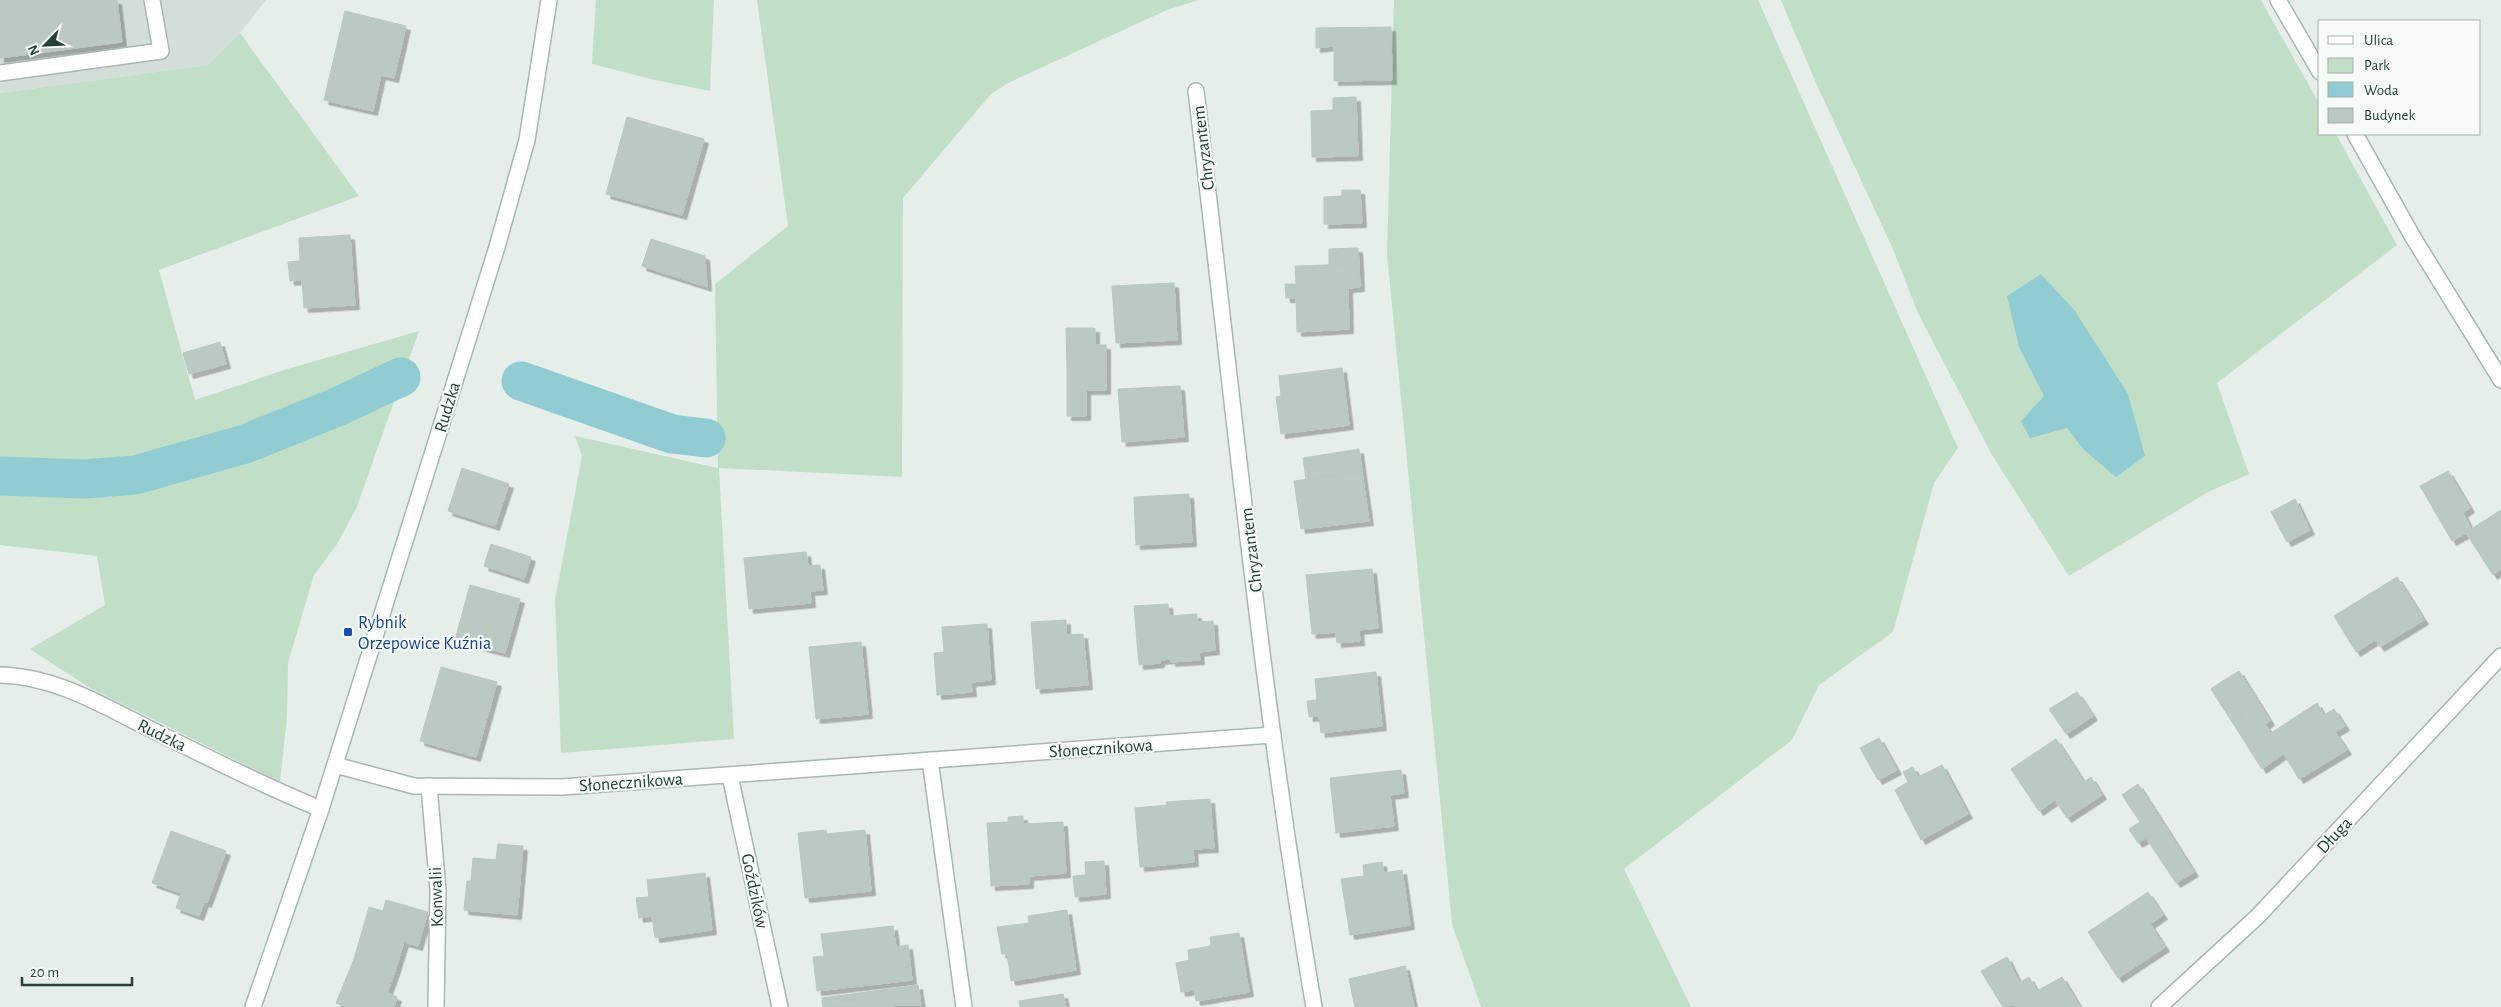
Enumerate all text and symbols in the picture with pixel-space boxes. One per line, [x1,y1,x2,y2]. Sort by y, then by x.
north arrow [20,20,70,70]
legend [2318,20,2481,135]
text: Ulica [2364,33,2393,48]
text: N [26,43,42,57]
text: Park [2364,58,2390,73]
text: Woda [2364,83,2399,98]
street label: Chryzantem [1190,104,1218,191]
text: Budynek [2364,108,2416,123]
street label: Rudzka [432,380,464,435]
street label: Chryzantem [1238,506,1266,593]
place label: Rybnik Orzepowice Kuźnia [358,614,491,653]
marker: Rybnik Orzepowice Kuźnia [342,626,354,638]
street label: Rudzka [134,716,189,755]
street label: Słonecznikowa [1049,736,1154,762]
street label: Słonecznikowa [579,770,684,796]
street label: Długa [2314,814,2356,857]
street label: Goździków [737,852,771,930]
street label: Konwalii [427,866,447,927]
scale bar [22,954,132,986]
text: 20 m [30,965,59,980]

